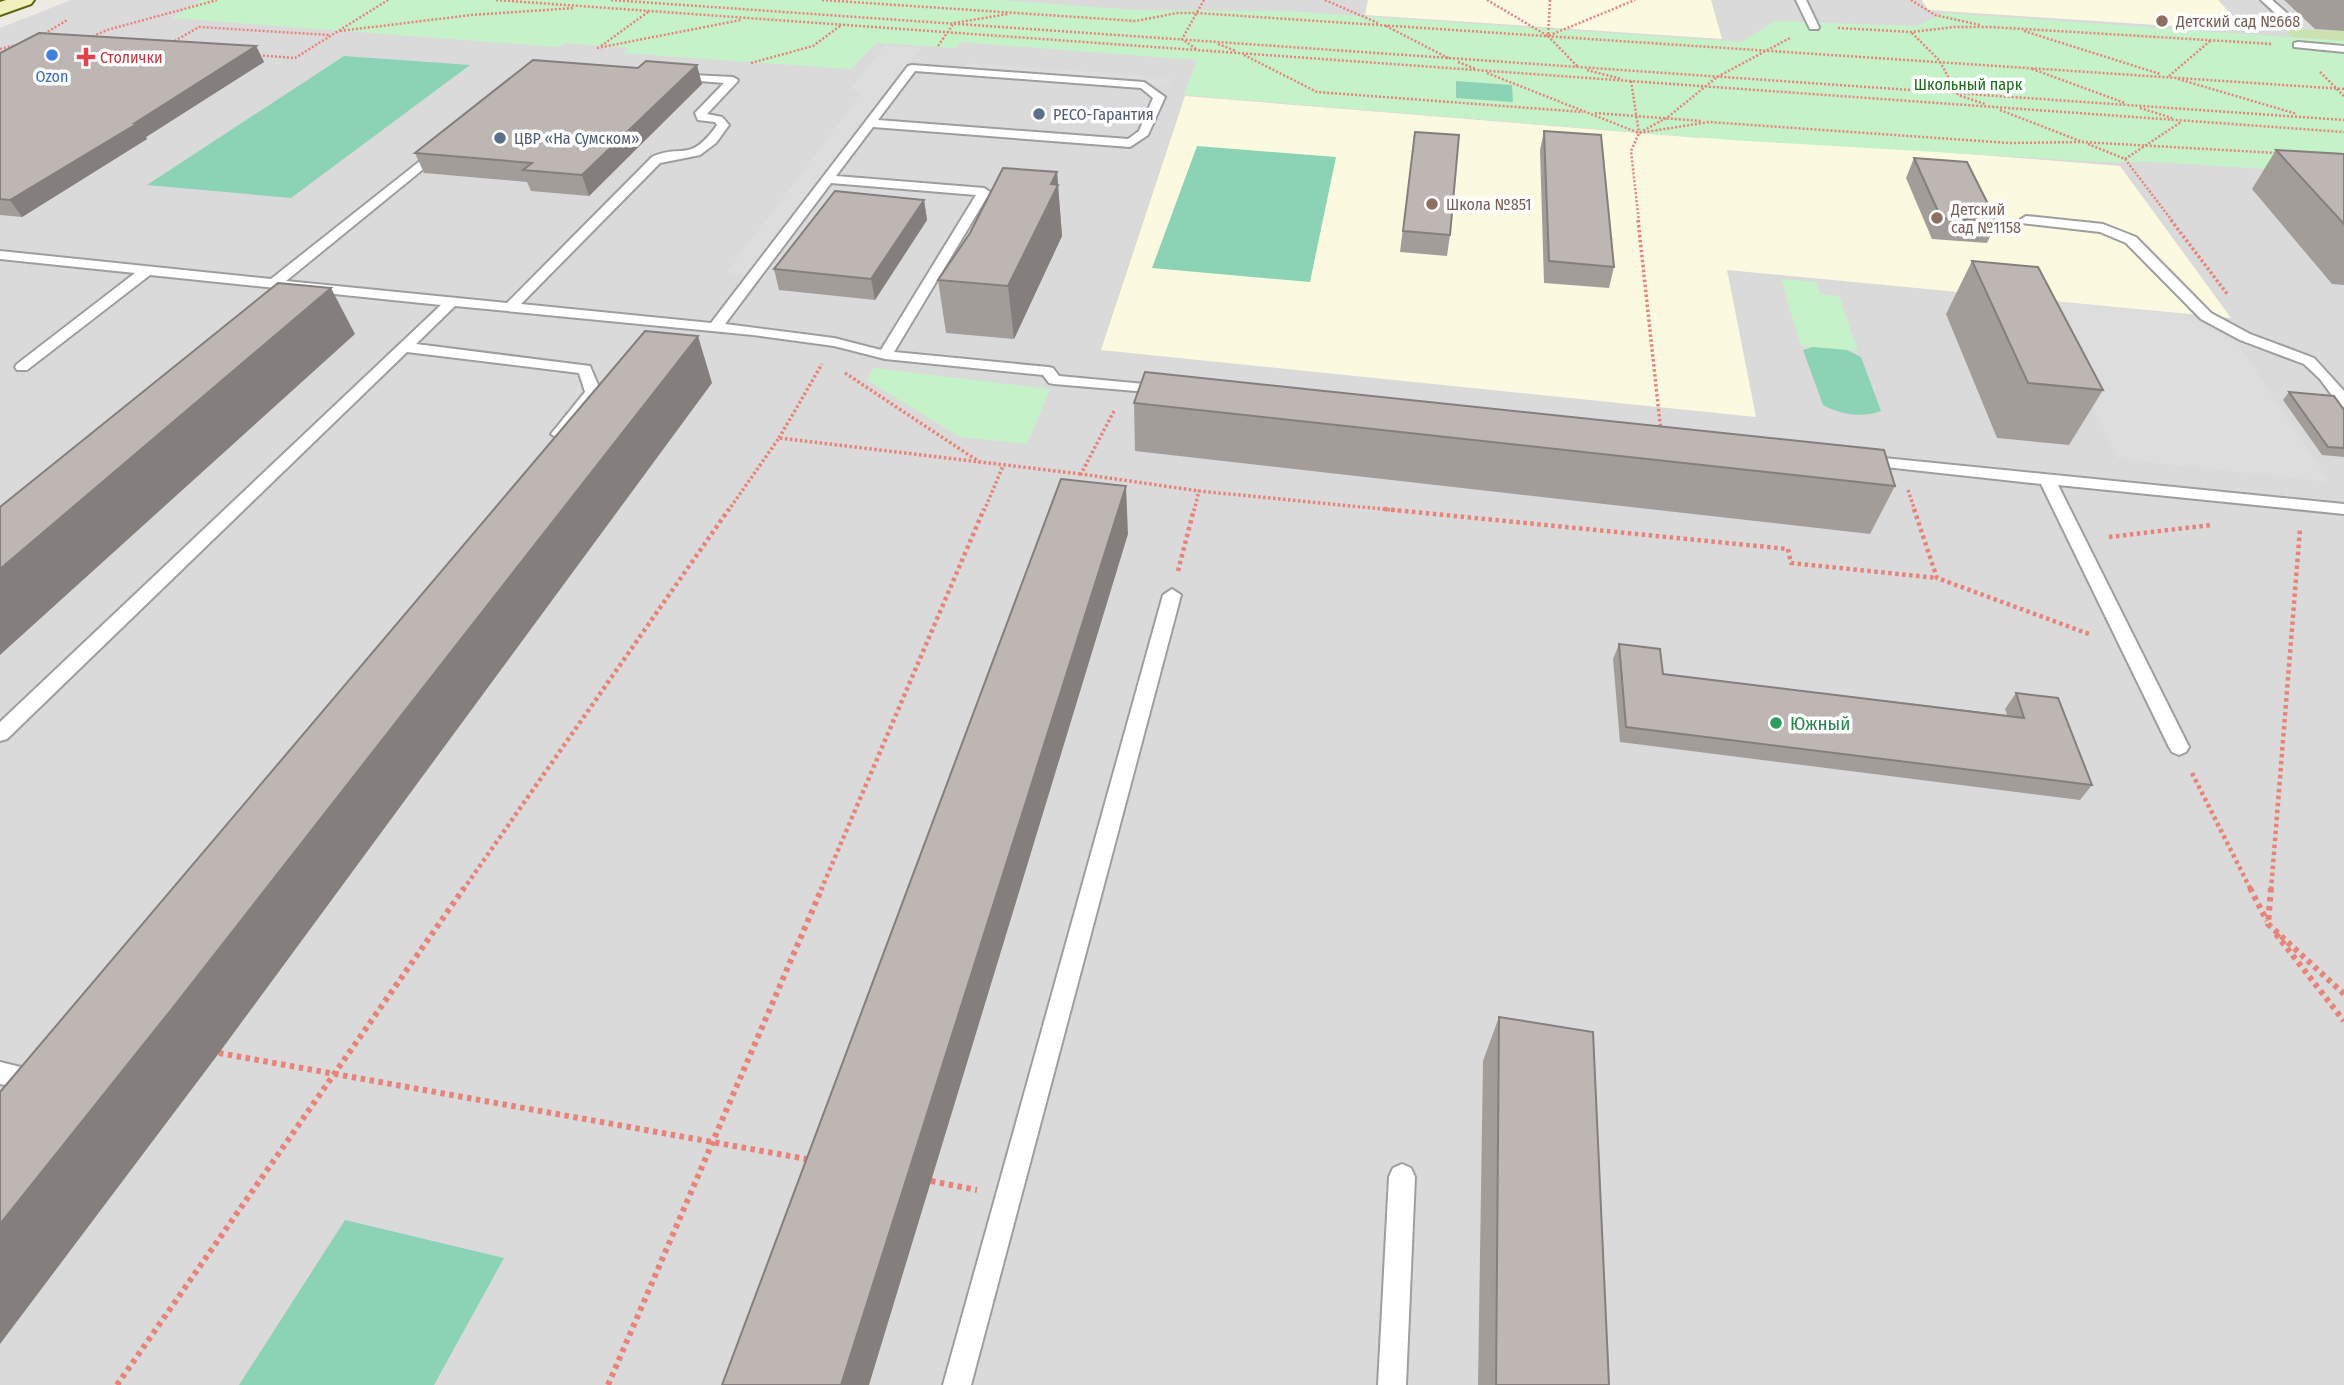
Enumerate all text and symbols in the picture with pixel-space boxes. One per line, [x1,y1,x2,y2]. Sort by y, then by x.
place label: Детский сад №668 [2175,12,2300,31]
marker: Детский сад №668 [2154,13,2170,29]
marker: Ozon [44,47,60,63]
place label: Столички [100,48,162,67]
marker: Столички [78,49,94,65]
place label: Ozon [36,67,68,86]
park label: Школьный парк [1914,75,2023,94]
place label: РЕСО-Гарантия [1053,105,1154,124]
marker: РЕСО-Гарантия [1031,106,1047,122]
place label: ЦВР «На Сумском» [514,129,639,148]
marker: ЦВР «На Сумском» [492,130,508,146]
place label: Школа №851 [1446,195,1532,214]
marker: Школа №851 [1424,196,1440,212]
place label: Детский сад №1158 [1950,200,2021,237]
marker: Детский сад №1158 [1929,210,1945,226]
place label: Южный [1790,712,1850,735]
marker: Южный [1768,715,1784,731]

